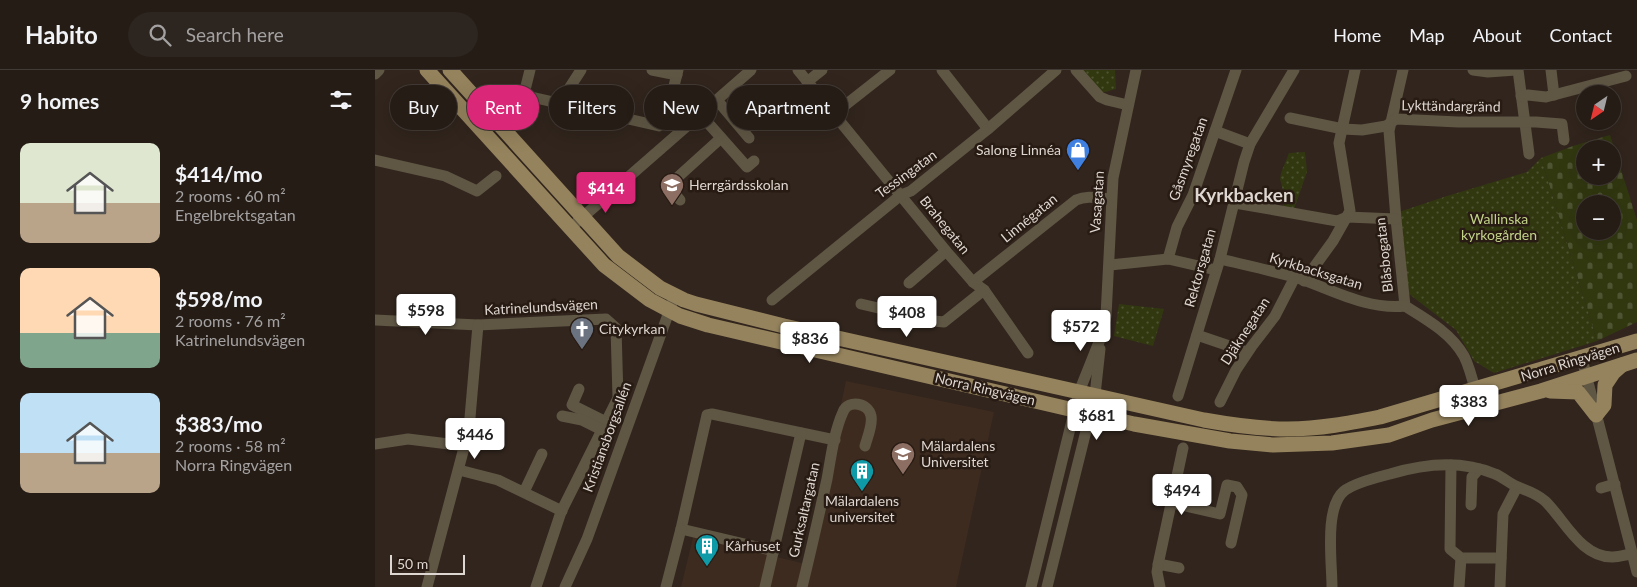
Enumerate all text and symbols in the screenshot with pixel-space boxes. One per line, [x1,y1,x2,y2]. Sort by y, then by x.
search box [128,12,478,57]
text: Habito [25,20,98,49]
icon: search [146,21,174,49]
text: Search here [186,23,284,46]
text: Home [1333,24,1381,46]
text: Map [1409,24,1445,46]
text: About [1473,24,1522,46]
text: Contact [1550,24,1612,46]
chip: Buy [390,85,457,130]
chip: Rent [467,85,539,130]
chip: Filters [549,85,634,130]
chip: New [644,85,717,130]
chip: Apartment [727,85,848,130]
north arrow [1576,85,1621,130]
map controls [1576,85,1621,240]
icon: filters [327,86,355,114]
text: 9 homes [20,88,99,113]
street label: Lykttändargränd [1401,96,1501,115]
street label: Gåsmyregatan [1165,115,1211,203]
shop icon: Salong Linnéa [1065,137,1091,171]
button: + [1576,140,1621,185]
place label: Salong Linnéa [976,141,1061,158]
street label: Tessingatan [872,146,939,201]
text: $414/mo [175,161,263,186]
icon: home [60,163,120,223]
street label: Vasagatan [1086,170,1107,234]
pin: $414 [576,172,636,214]
school or university icon: Herrgärdsskolan [659,172,685,206]
place label: Herrgärdsskolan [689,176,789,193]
text: $414 [587,178,625,197]
district label: Kyrkbacken [1194,183,1294,206]
text: 2 rooms · 60 m² [175,186,286,205]
street label: Linnégatan [997,190,1060,245]
street label: Brahegatan [917,192,974,257]
button: − [1576,195,1621,240]
text: Engelbrektsgatan [175,205,296,224]
park label: Wallinska kyrkogården [1461,210,1537,243]
street label: Blåsbogatan [1371,217,1396,293]
street label: Rektorsgatan [1180,227,1219,309]
street label: Kyrkbacksgatan [1268,248,1365,293]
text: $598/mo [175,286,263,311]
icon: home [60,288,120,348]
pin: $598 [396,294,456,336]
street label: Djäknegatan [1216,294,1273,368]
street label: Katrinelundsvägen [484,295,598,318]
pin: $408 [877,296,937,338]
text: $598 [407,300,445,319]
text: $408 [888,302,926,321]
pin: $572 [1051,310,1111,352]
text: 2 rooms · 76 m² [175,311,286,330]
church icon: Citykyrkan [569,316,595,350]
text: $572 [1062,316,1100,335]
place label: Citykyrkan [599,320,665,337]
pin: $836 [780,322,840,364]
text: $836 [791,328,829,347]
text: Katrinelundsvägen [175,330,305,349]
street label: Norra Ringvägen [1518,338,1621,385]
street label: Norra Ringvägen [933,369,1037,408]
street label: Kristiansborgsallén [579,379,634,494]
pin: $383 [1439,384,1499,427]
text: $383 [1450,391,1488,410]
pin: $681 [1067,398,1127,441]
text: $681 [1078,405,1116,424]
text: $383/mo [175,411,263,436]
icon: home [60,413,120,473]
pin: $446 [445,418,505,460]
text: $446 [456,424,494,443]
text: 2 rooms · 58 m² [175,436,286,455]
place label: Mälardalens Universitet [921,437,995,470]
school or university icon: Mälardalens Universitet [890,441,916,475]
text: Norra Ringvägen [175,455,292,474]
building icon: Mälardalens universitet [849,458,875,492]
street label: Gurksaltargatan [784,461,823,559]
pin: $494 [1152,474,1212,516]
text: $494 [1163,480,1201,499]
place label: Mälardalens universitet [825,492,899,525]
building icon: Kårhuset [694,533,720,567]
place label: Kårhuset [725,537,780,554]
scale bar [390,552,465,575]
text: 50 m [397,555,428,572]

